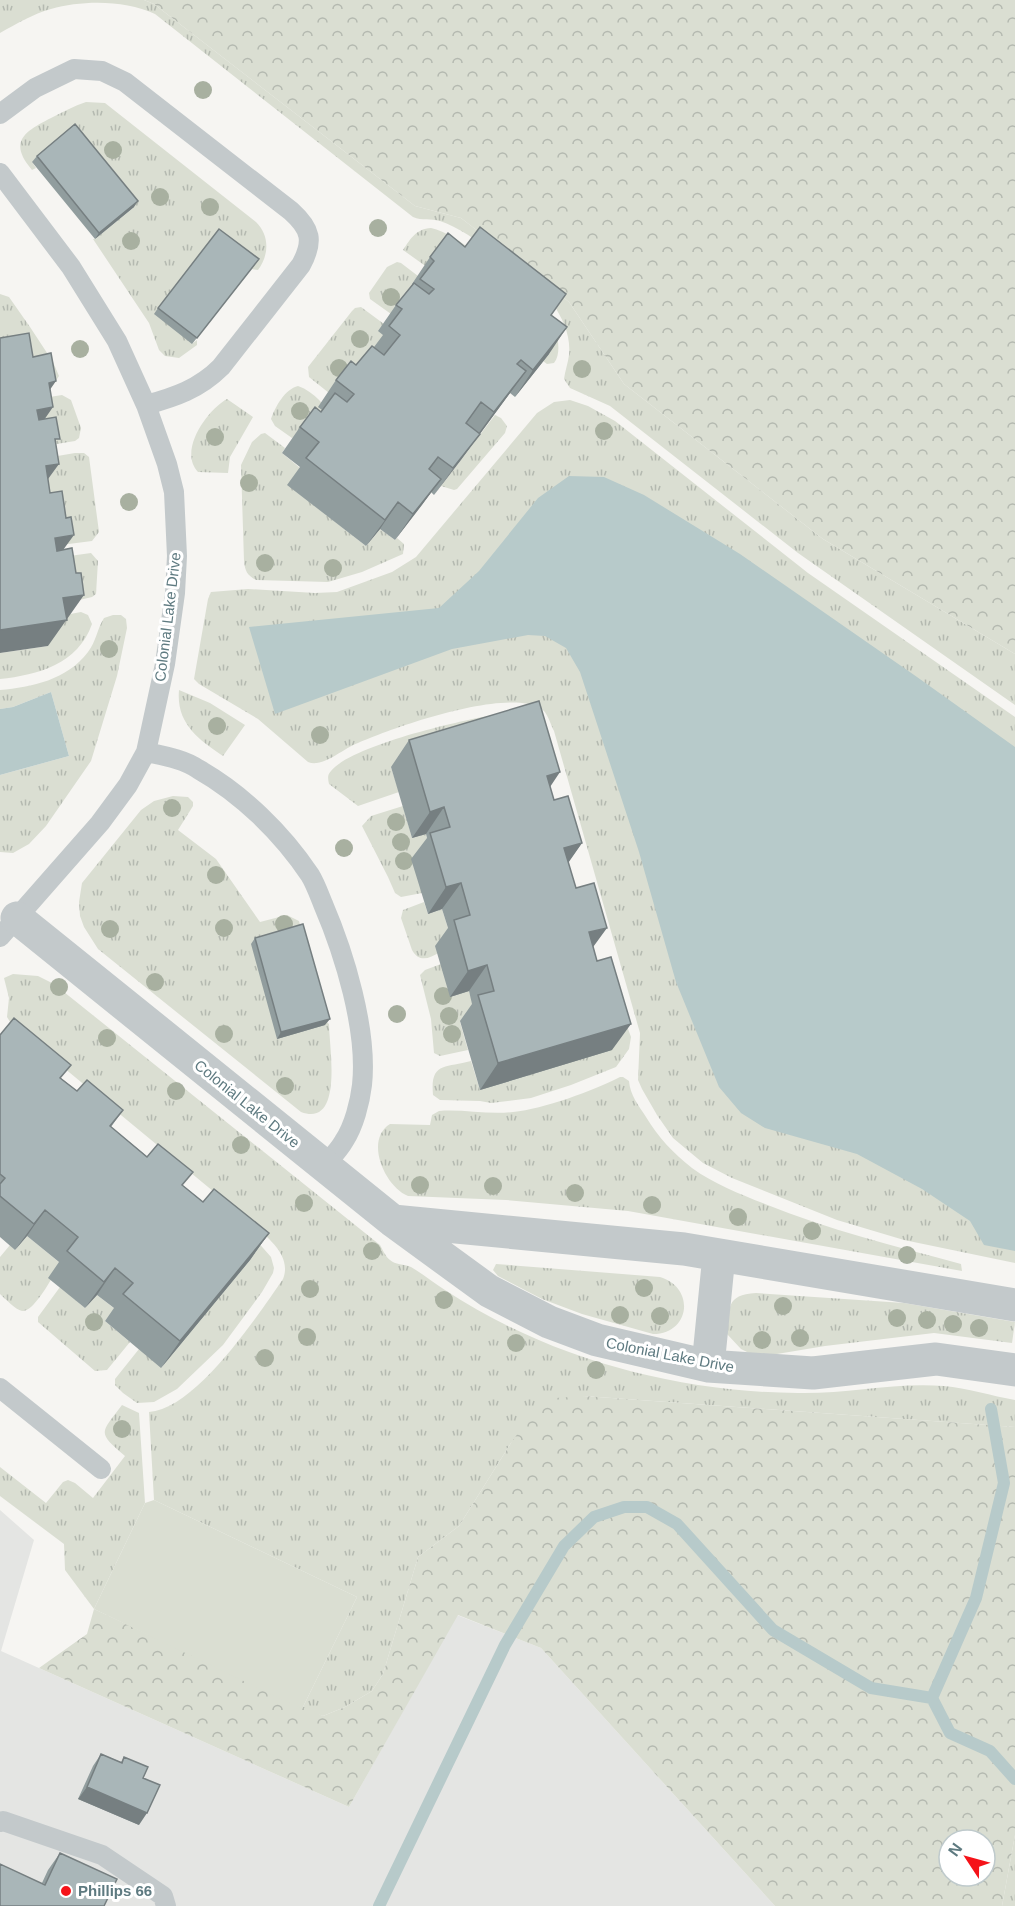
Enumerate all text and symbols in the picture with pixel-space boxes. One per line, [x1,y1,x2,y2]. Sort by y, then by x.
street label: Colonial Lake Drive [151,551,184,683]
street label: Colonial Lake Drive [191,1056,303,1151]
street label: Colonial Lake Drive [605,1334,736,1375]
north arrow [937,1828,997,1888]
text: N [945,1840,966,1859]
place label: Phillips 66 [78,1882,152,1899]
marker: Phillips 66 [59,1884,73,1898]

